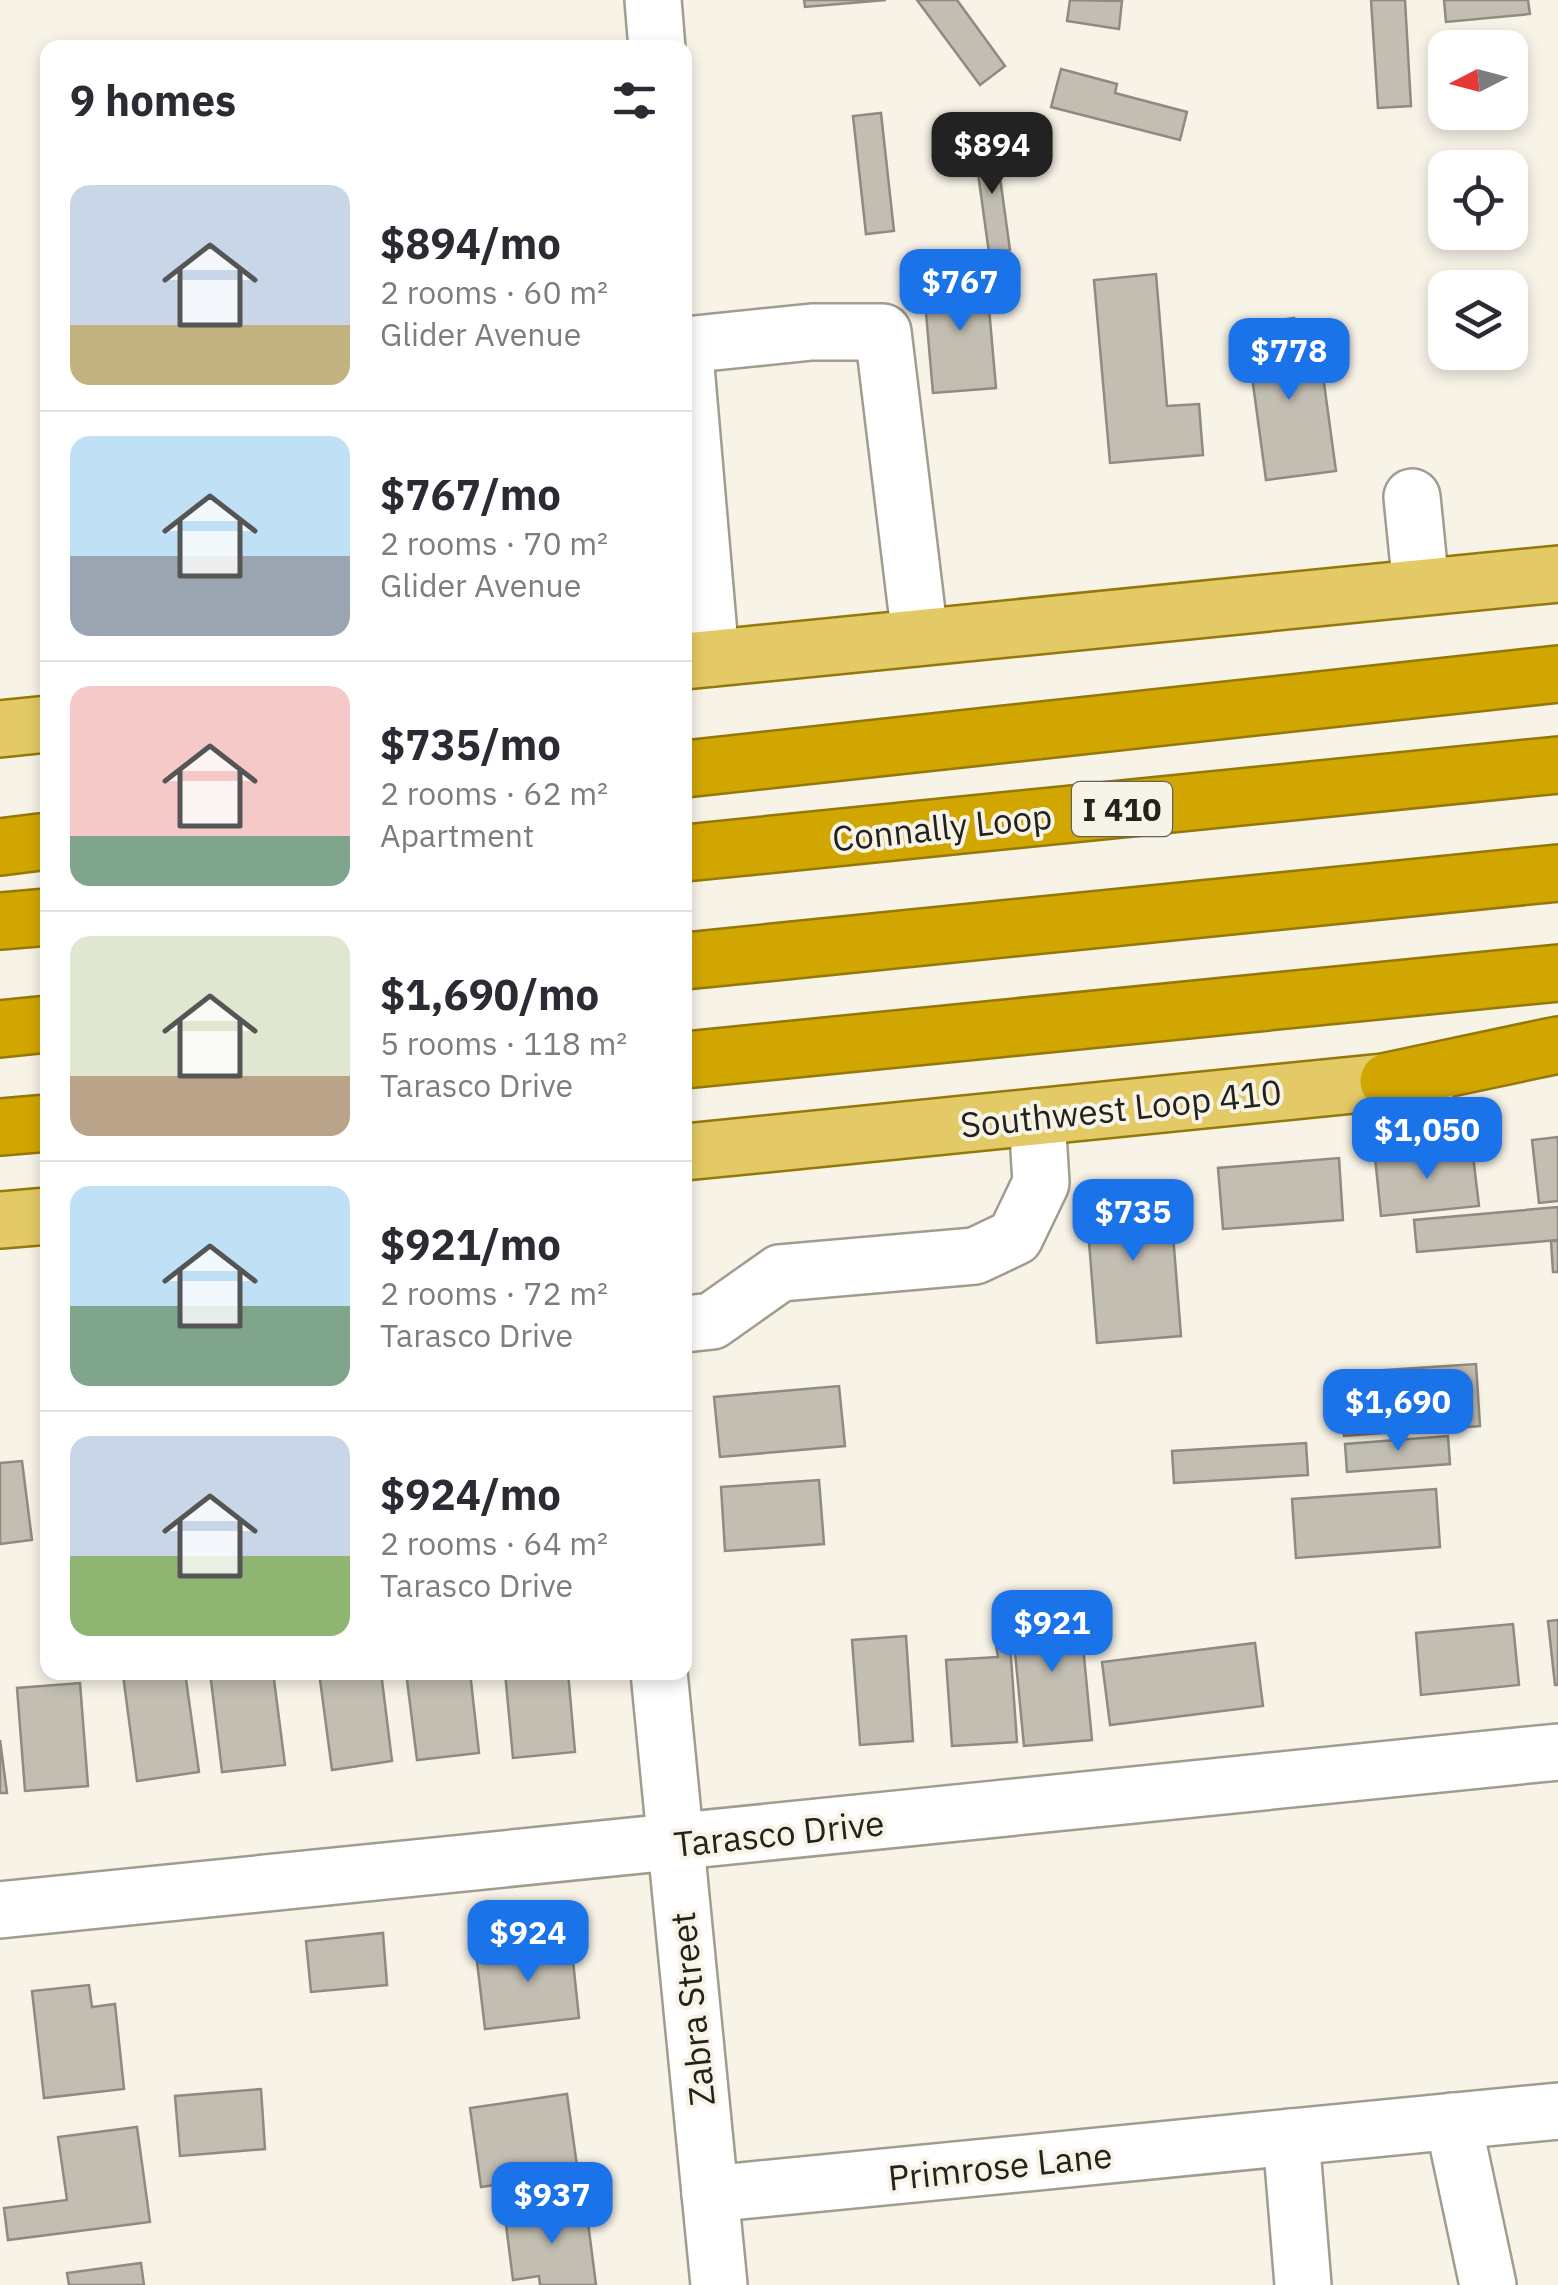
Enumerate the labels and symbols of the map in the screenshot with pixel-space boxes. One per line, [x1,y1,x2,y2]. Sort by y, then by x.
north arrow [1428,30,1528,130]
pin: $894 [933,112,1051,197]
pin: $767 [901,249,1019,334]
pin: $778 [1230,318,1348,403]
road number: I 410 [1072,782,1172,836]
street label: Connally Loop [830,793,1054,861]
street label: Southwest Loop 410 [958,1068,1284,1148]
pin: $1,050 [1346,1097,1508,1182]
pin: $735 [1074,1179,1192,1264]
pin: $1,690 [1317,1369,1479,1454]
pin: $921 [993,1590,1111,1675]
street label: Tarasco Drive [672,1799,886,1867]
pin: $924 [469,1900,587,1985]
street label: Zabra Street [659,1910,725,2108]
street label: Primrose Lane [886,2131,1114,2201]
pin: $937 [493,2162,611,2247]

